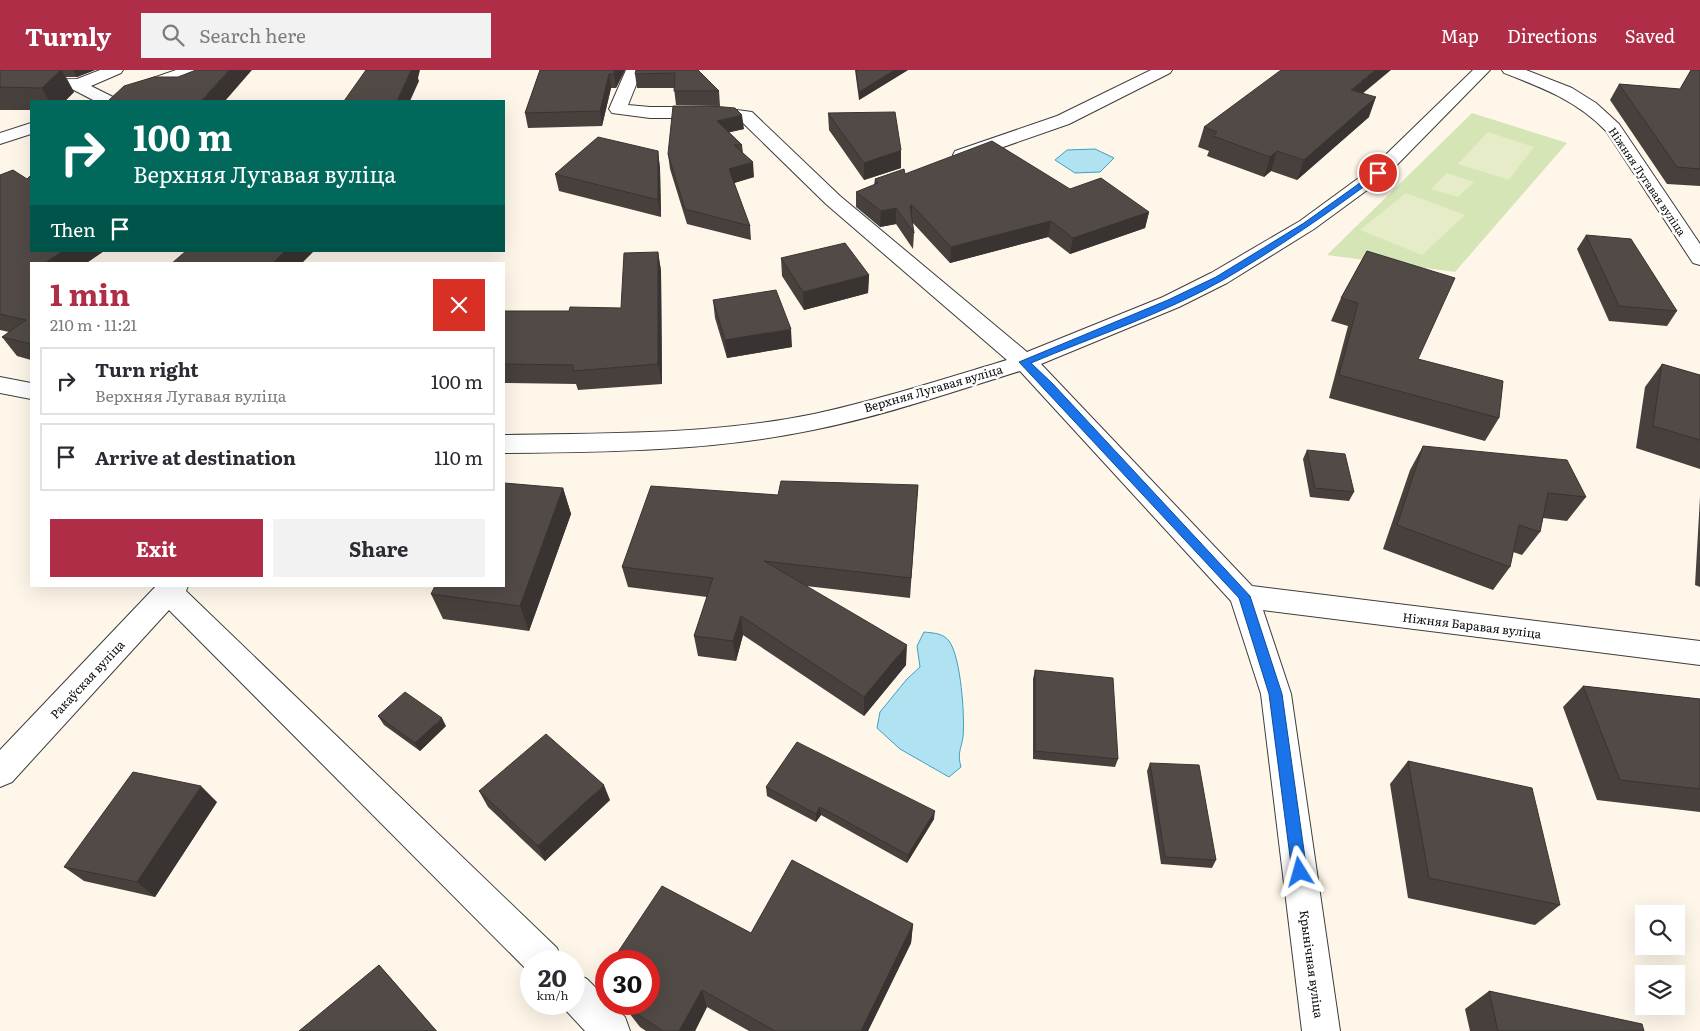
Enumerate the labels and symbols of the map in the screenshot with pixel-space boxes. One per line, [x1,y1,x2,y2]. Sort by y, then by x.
street label: Ніжняя Лугавая вуліца [1606,123,1690,239]
pin [1357,152,1399,194]
street label: Верхняя Лугавая вуліца [862,359,1005,416]
street label: Ніжняя Баравая вуліца [1402,608,1543,643]
street label: Ракаўская вуліца [46,635,129,722]
position arrow [1273,845,1325,897]
street label: Крынічная вуліца [1295,909,1329,1020]
speed limit sign: 30 [595,950,660,1015]

